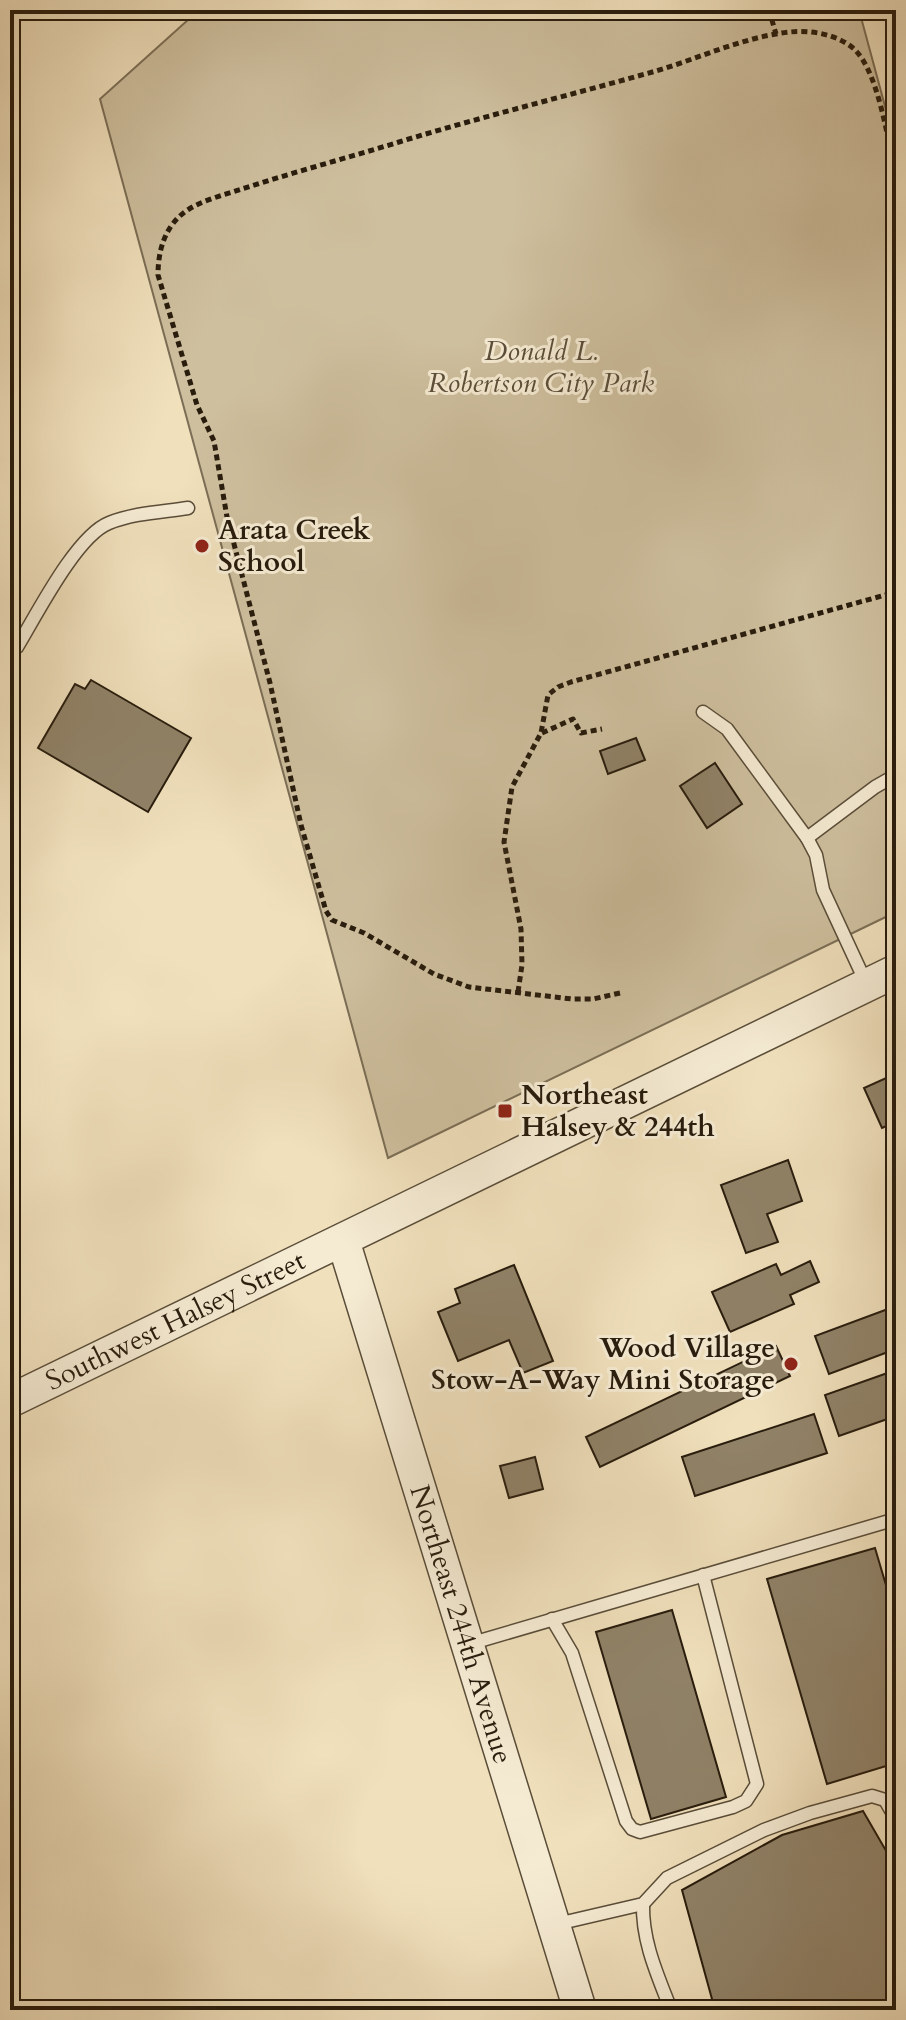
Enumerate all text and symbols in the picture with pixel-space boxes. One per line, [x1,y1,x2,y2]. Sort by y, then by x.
park label: Donald L. Robertson City Park [428,332,654,402]
place label: Arata Creek School [218,511,371,581]
marker: Arata Creek School [193,537,211,555]
place label: Northeast Halsey & 244th [521,1076,715,1146]
marker: Northeast Halsey & 244th [496,1102,514,1120]
street label: Southwest Halsey Street [39,1241,312,1400]
place label: Wood Village Stow-A-Way Mini Storage [431,1329,775,1399]
marker: Wood Village Stow-A-Way Mini Storage [782,1355,800,1373]
street label: Northeast 244th Avenue [400,1480,522,1768]

